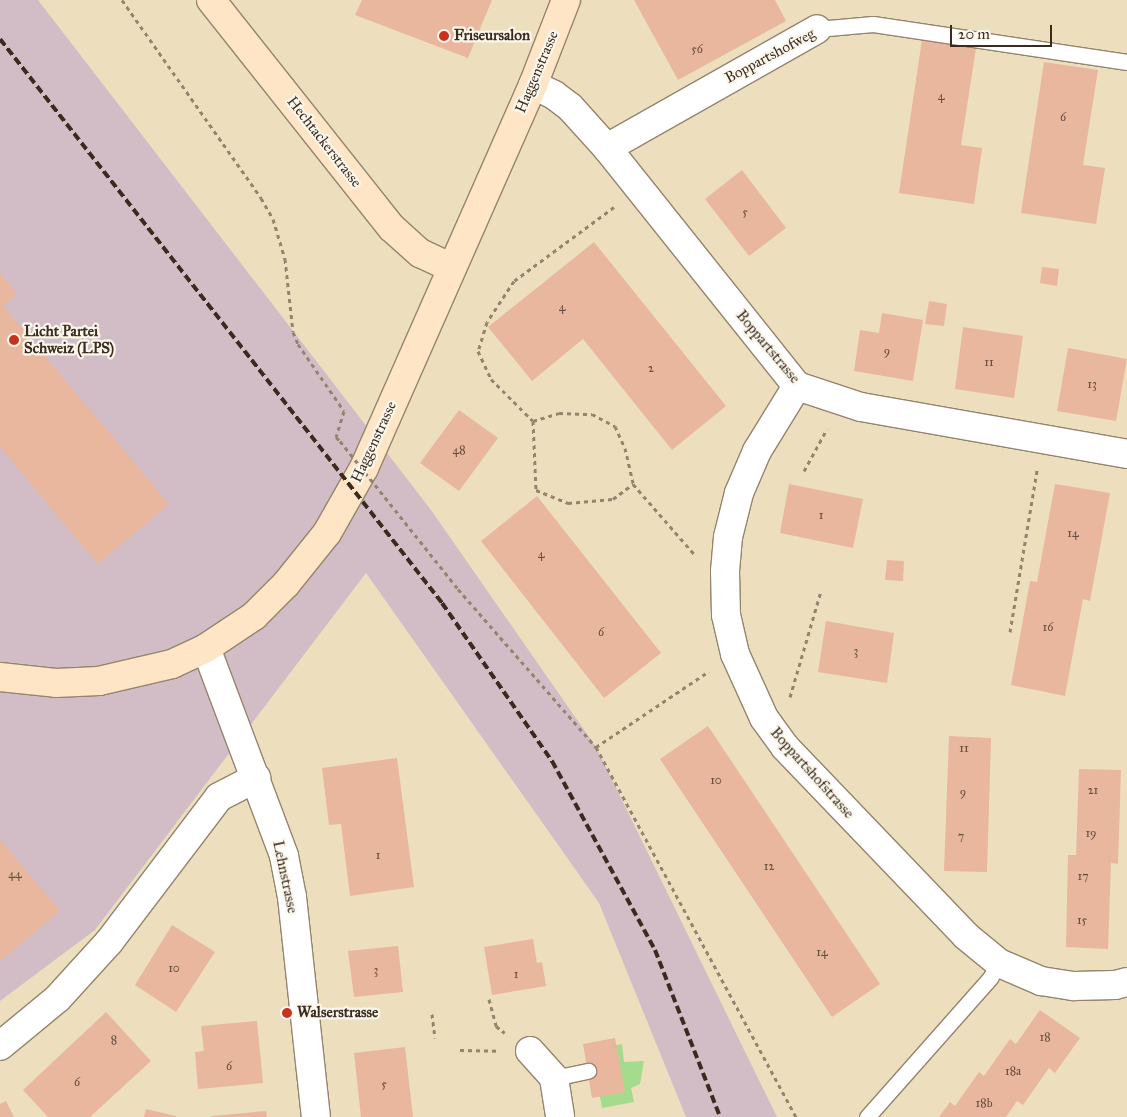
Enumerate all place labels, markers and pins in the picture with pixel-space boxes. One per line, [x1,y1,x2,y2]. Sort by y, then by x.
place label: Friseursalon [454,27,530,45]
marker: Friseursalon [438,30,450,42]
place label: Licht Partei Schweiz (LPS) [24,322,114,357]
marker: Licht Partei Schweiz (LPS) [8,334,20,346]
place label: Walserstrasse [297,1004,378,1022]
marker: Walserstrasse [281,1007,293,1019]

